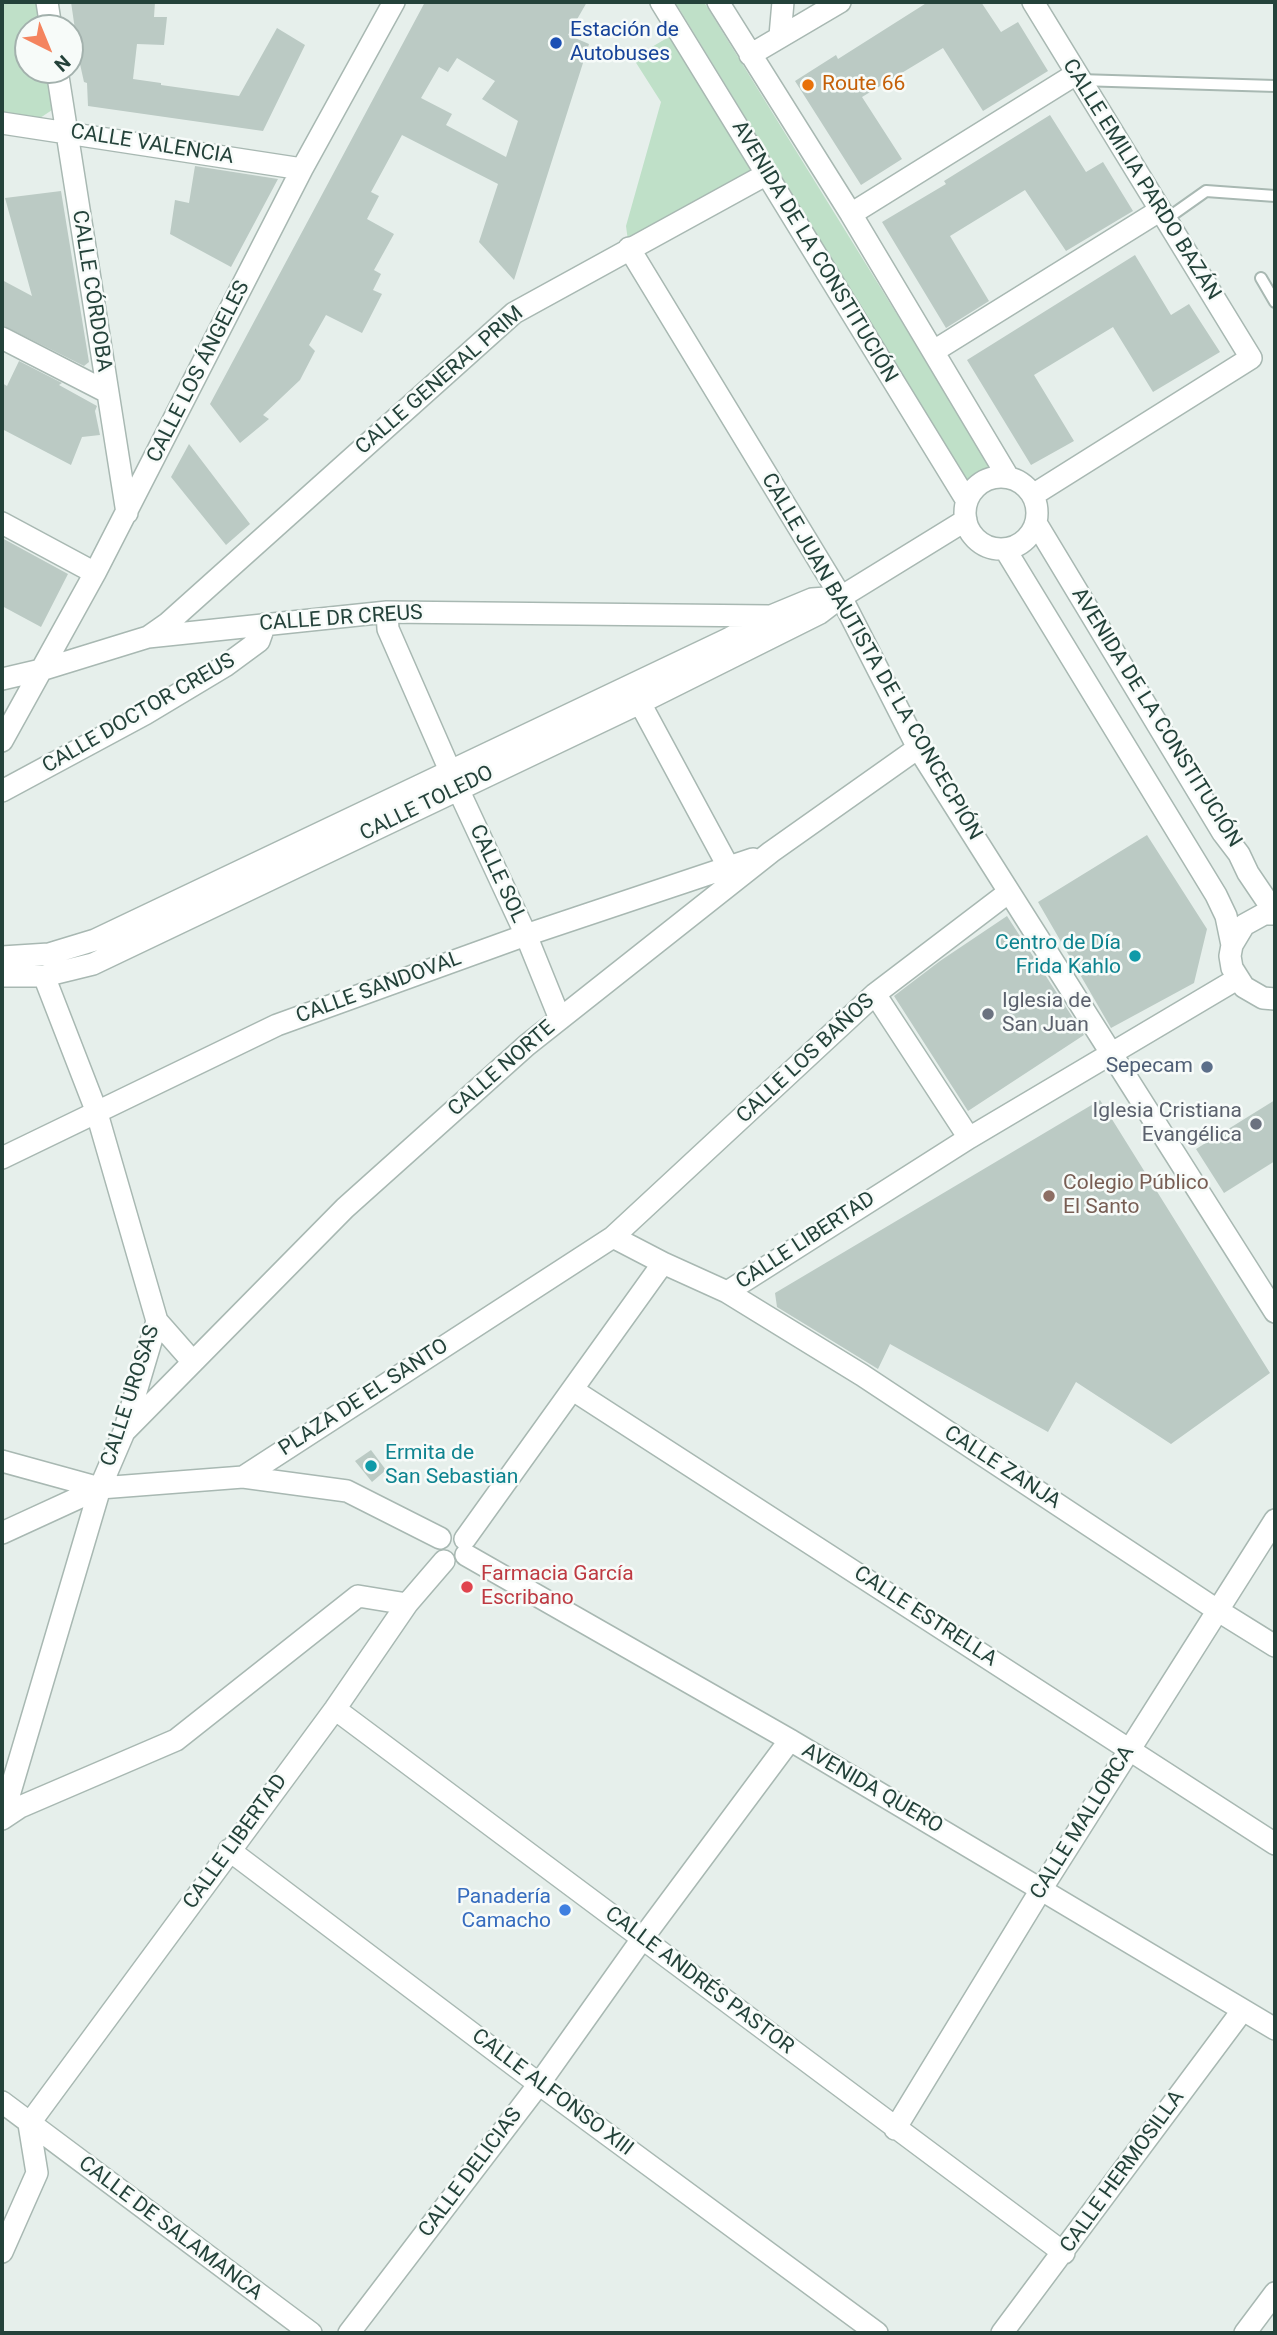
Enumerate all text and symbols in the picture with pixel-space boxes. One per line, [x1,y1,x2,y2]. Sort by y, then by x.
north arrow [14,14,84,84]
place label: Estación de Autobuses [570,18,679,68]
marker: Estación de Autobuses [548,35,564,51]
text: N [50,50,75,76]
street label: CALLE EMILIA PARDO BAZÁN [1056,55,1226,305]
place label: Route 66 [822,72,905,98]
marker: Route 66 [800,77,816,93]
street label: AVENIDA DE LA CONSTITUCIÓN [726,116,902,388]
street label: CALLE VALENCIA [69,120,235,170]
street label: CALLE CÓRDOBA [66,208,116,374]
street label: CALLE LOS ÁNGELES [142,277,256,467]
street label: CALLE GENERAL PRIM [351,301,529,461]
street label: CALLE JUAN BAUTISTA DE LA CONCECPIÓN [755,469,987,845]
street label: AVENIDA DE LA CONSTITUCIÓN [1066,584,1246,852]
street label: CALLE DR CREUS [258,601,424,637]
street label: CALLE DOCTOR CREUS [38,649,240,779]
street label: CALLE TOLEDO [356,761,498,847]
street label: CALLE SOL [463,821,531,927]
place label: Centro de Día Frida Kahlo [995,931,1121,981]
street label: CALLE SANDOVAL [293,946,465,1030]
marker: Centro de Día Frida Kahlo [1127,948,1143,964]
street label: CALLE LOS BAÑOS [732,989,880,1129]
place label: Iglesia de San Juan [1002,989,1091,1039]
marker: Iglesia de San Juan [980,1006,996,1022]
street label: CALLE NORTE [443,1016,561,1122]
place label: Sepecam [1106,1054,1193,1080]
marker: Sepecam [1199,1059,1215,1075]
place label: Iglesia Cristiana Evangélica [1093,1099,1242,1149]
marker: Iglesia Cristiana Evangélica [1248,1116,1264,1132]
place label: Colegio Público El Santo [1063,1171,1209,1221]
street label: CALLE LIBERTAD [732,1187,880,1295]
marker: Colegio Público El Santo [1041,1188,1057,1204]
street label: CALLE UROSAS [96,1322,166,1470]
street label: PLAZA DE EL SANTO [275,1334,453,1462]
street label: CALLE ZANJA [939,1421,1065,1515]
place label: Ermita de San Sebastian [385,1441,518,1491]
marker: Ermita de San Sebastian [363,1458,379,1474]
street label: CALLE ESTRELLA [849,1561,1001,1673]
place label: Farmacia García Escribano [481,1562,634,1612]
marker: Farmacia García Escribano [459,1579,475,1595]
street label: AVENIDA QUERO [797,1738,947,1840]
street label: CALLE MALLORCA [1026,1742,1140,1904]
street label: CALLE LIBERTAD [179,1770,293,1914]
place label: Panadería Camacho [457,1885,551,1935]
marker: Panadería Camacho [557,1902,573,1918]
street label: CALLE ANDRÉS PASTOR [600,1902,798,2060]
street label: CALLE ALFONSO XIII [466,2024,638,2162]
street label: CALLE HERMOSILLA [1056,2086,1190,2258]
street label: CALLE DELICIAS [414,2103,528,2243]
street label: CALLE DE SALAMANCA [73,2152,267,2306]

